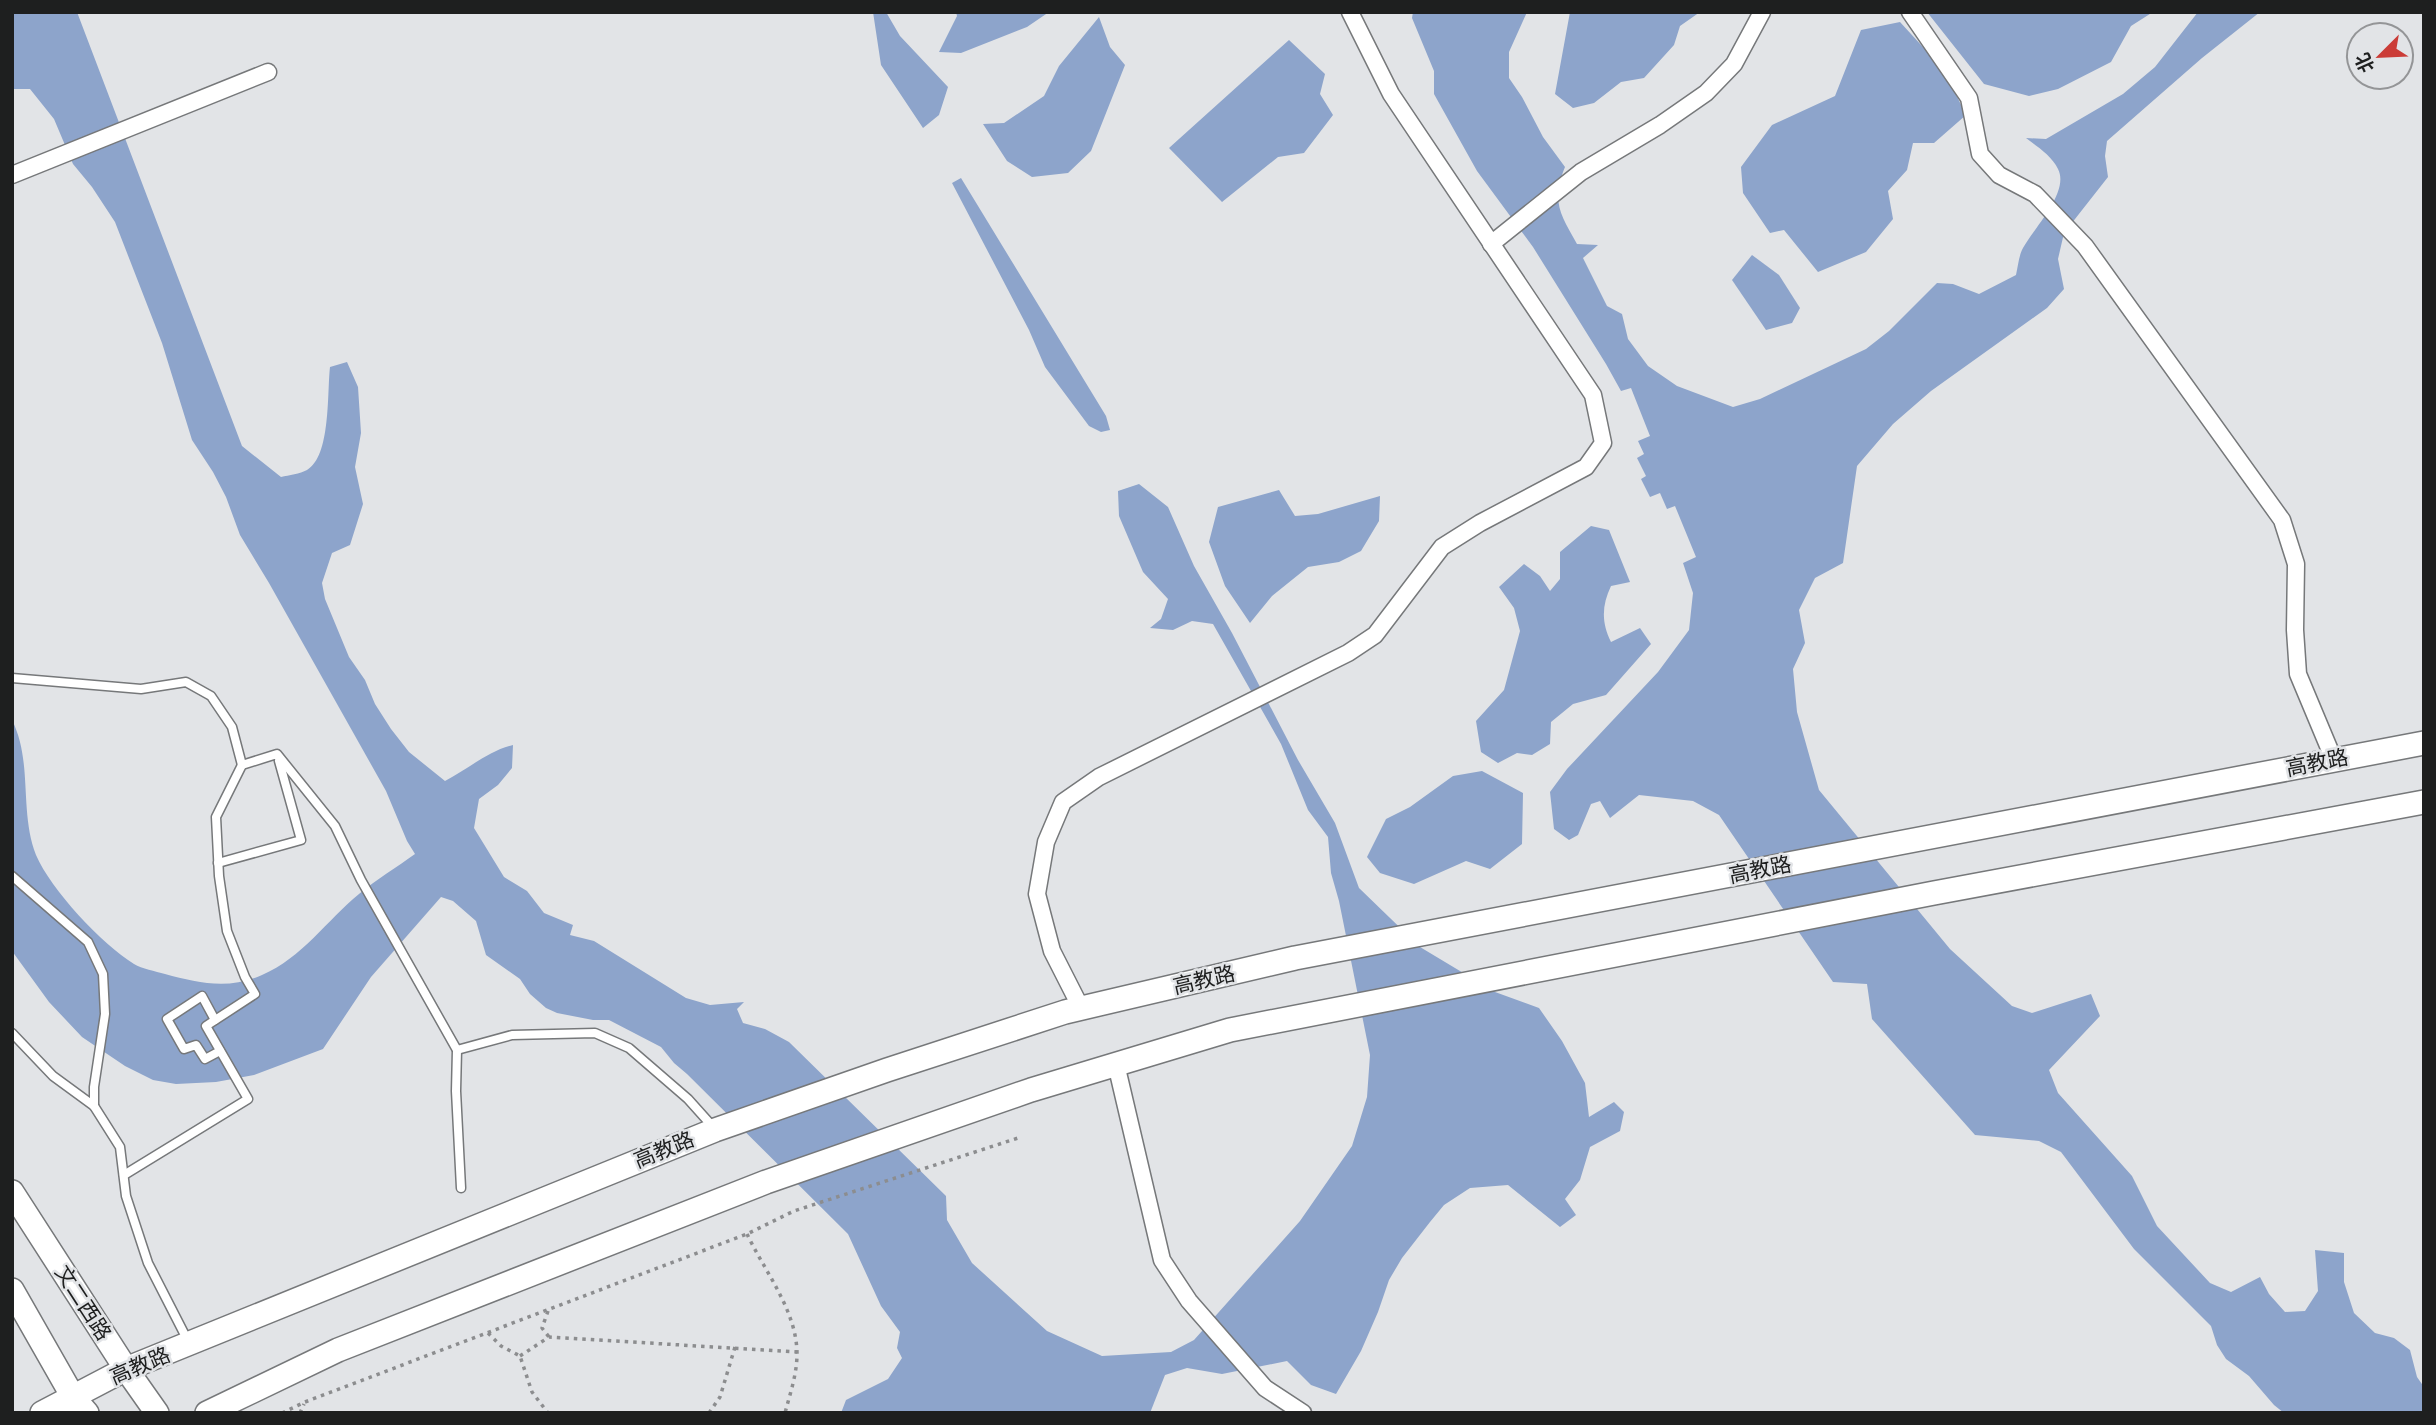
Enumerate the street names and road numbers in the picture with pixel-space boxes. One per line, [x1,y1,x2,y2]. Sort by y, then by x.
street label: 高教路 [2284,744,2350,781]
street label: 高教路 [1727,851,1793,888]
street label: 高教路 [1170,960,1237,999]
street label: 高教路 [630,1126,698,1173]
street label: 文二西路 [50,1261,117,1345]
street label: 高教路 [106,1342,174,1389]

